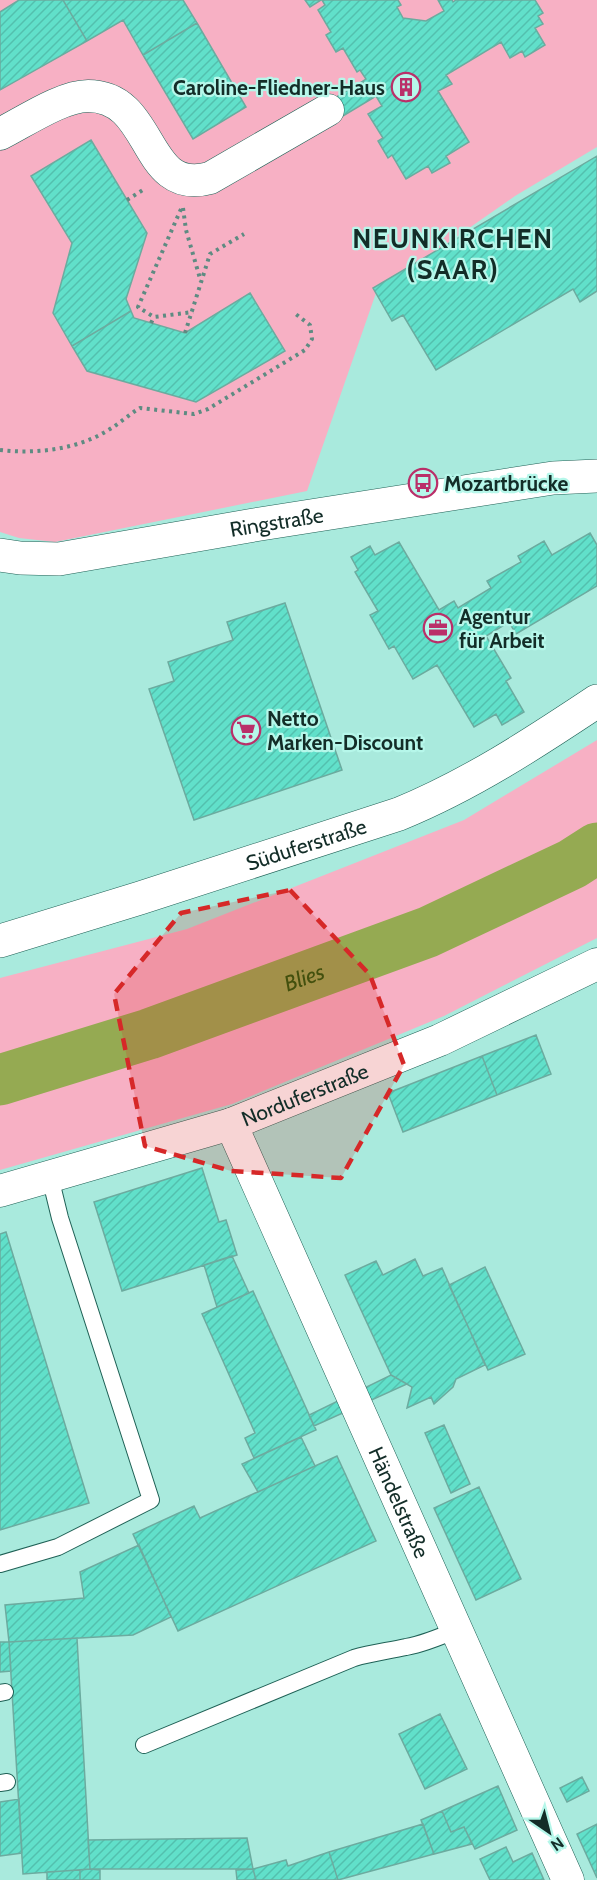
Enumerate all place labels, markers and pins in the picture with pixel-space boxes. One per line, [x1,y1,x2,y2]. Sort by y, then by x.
building icon: Caroline-Fliedner-Haus [390,71,422,103]
place label: Caroline-Fliedner-Haus [173,75,385,100]
bus stop icon: Mozartbrücke [407,467,439,499]
place label: Mozartbrücke [444,471,568,496]
place label: Agentur für Arbeit [459,604,545,653]
office icon: Agentur für Arbeit [422,612,454,644]
place label: Netto Marken-Discount [267,706,423,755]
supermarket icon: Netto Marken-Discount [230,714,262,746]

